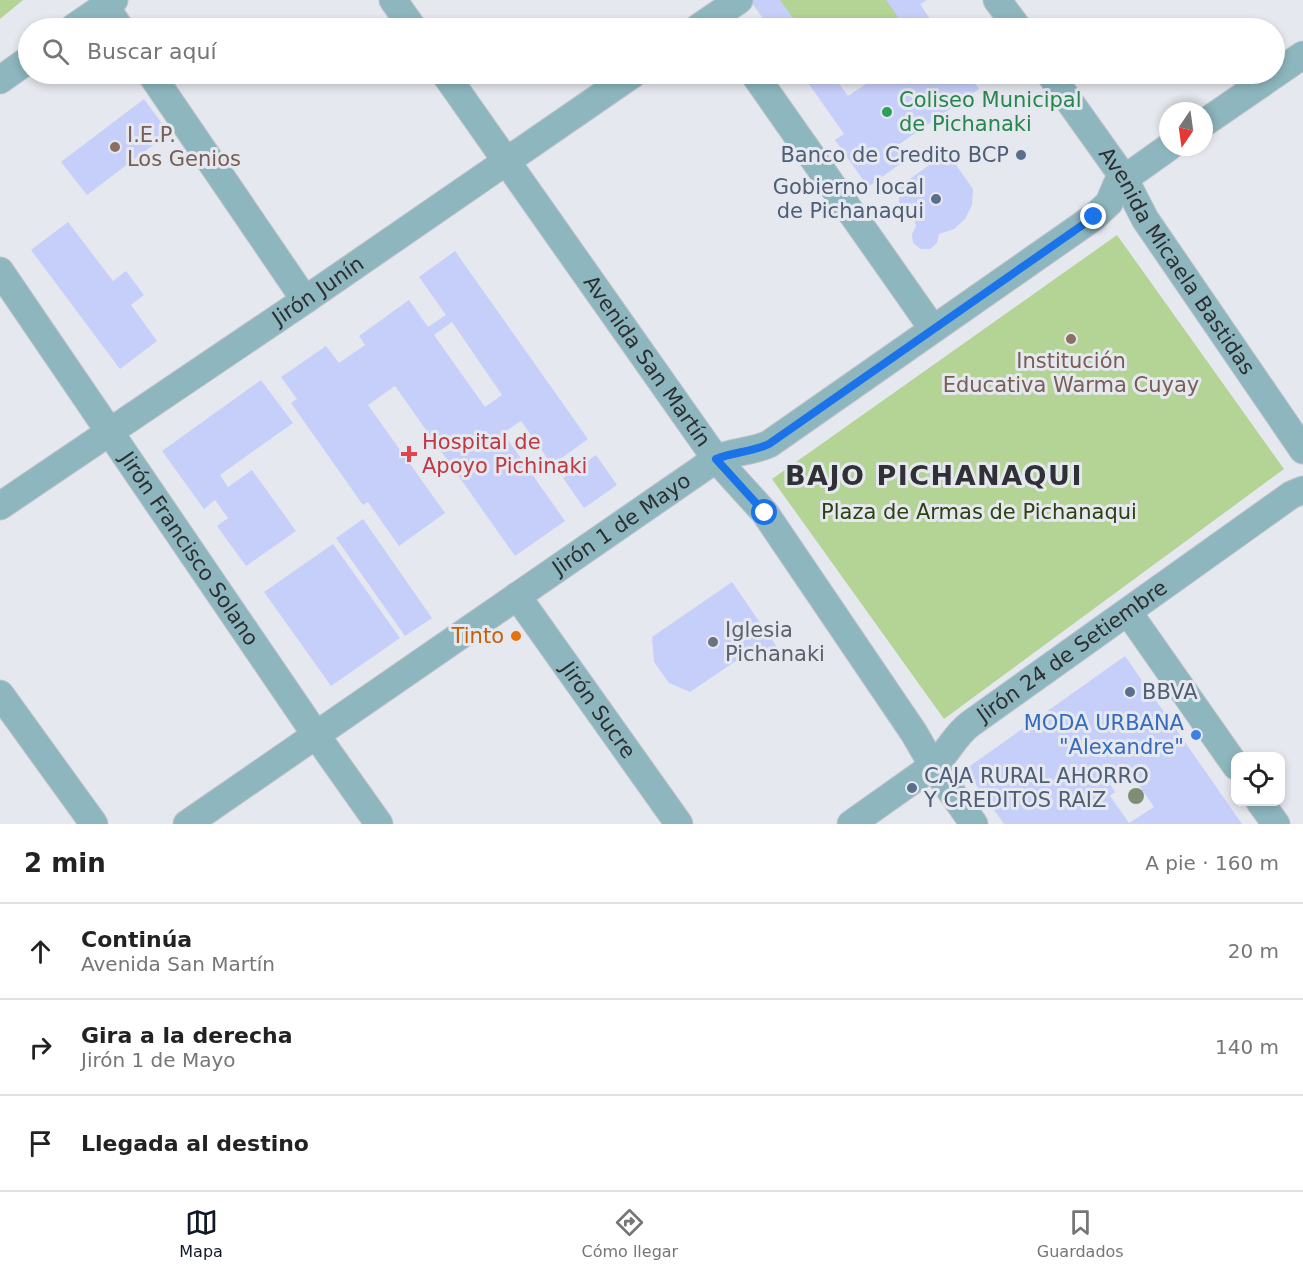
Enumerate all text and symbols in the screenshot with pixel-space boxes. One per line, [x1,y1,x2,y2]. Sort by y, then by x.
search box [18,18,1285,84]
icon: search [39,35,72,68]
text: Buscar aquí [87,39,217,64]
place label: Coliseo Municipal de Pichanaki [899,88,1082,136]
north arrow [1159,102,1213,156]
marker: Coliseo Municipal de Pichanaki [880,105,894,119]
place label: I.E.P. Los Genios [127,123,241,171]
marker: I.E.P. Los Genios [108,140,122,154]
place label: Banco de Credito BCP [780,143,1009,167]
street label: Avenida Micaela Bastidas [1094,143,1260,379]
marker: Banco de Credito BCP [1014,148,1028,162]
place label: Gobierno local de Pichanaqui [773,175,924,223]
marker: Gobierno local de Pichanaqui [929,192,943,206]
route end [1080,203,1106,229]
street label: Jirón Junín [266,251,368,332]
street label: Avenida San Martín [579,271,716,451]
marker: Institución Educativa Warma Cuyay [1064,332,1078,346]
place label: Institución Educativa Warma Cuyay [943,349,1199,397]
place label: Hospital de Apoyo Pichinaki [422,430,587,478]
marker: Hospital de Apoyo Pichinaki [400,445,418,463]
street label: Jirón Francisco Solano [114,446,264,650]
district label: BAJO PICHANAQUI [785,460,1083,491]
street label: Jirón 1 de Mayo [546,468,695,581]
route start [751,499,777,525]
park label: Plaza de Armas de Pichanaqui [821,500,1137,524]
street label: Jirón 24 de Setiembre [971,575,1172,728]
place label: Iglesia Pichanaki [725,618,825,666]
place label: Tinto [451,624,504,648]
marker: Tinto [509,629,523,643]
marker: Iglesia Pichanaki [706,635,720,649]
street label: Jirón Sucre [555,656,640,763]
place label: BBVA [1142,680,1198,704]
marker: BBVA [1123,685,1137,699]
place label: MODA URBANA "Alexandre" [1024,711,1185,759]
marker: MODA URBANA "Alexandre" [1189,728,1203,742]
map controls [1231,752,1285,806]
button: locate [1231,752,1285,806]
place label: CAJA RURAL AHORRO Y CREDITOS RAIZ [923,764,1149,812]
marker: CAJA RURAL AHORRO Y CREDITOS RAIZ [905,781,919,795]
text: 2 min [24,848,106,878]
text: A pie · 160 m [1145,851,1279,875]
text: Continúa [81,927,192,952]
icon: ahead [24,935,57,968]
text: 20 m [1228,939,1279,963]
text: Avenida San Martín [81,952,275,976]
text: Gira a la derecha [81,1023,293,1048]
icon: right [24,1031,57,1064]
text: 140 m [1215,1035,1279,1059]
text: Jirón 1 de Mayo [81,1048,236,1072]
icon: arrive [24,1127,57,1160]
text: Llegada al destino [81,1131,309,1156]
tab: Mapa [179,1206,223,1261]
tab: Cómo llegar [581,1206,678,1261]
tab: Guardados [1037,1206,1124,1261]

